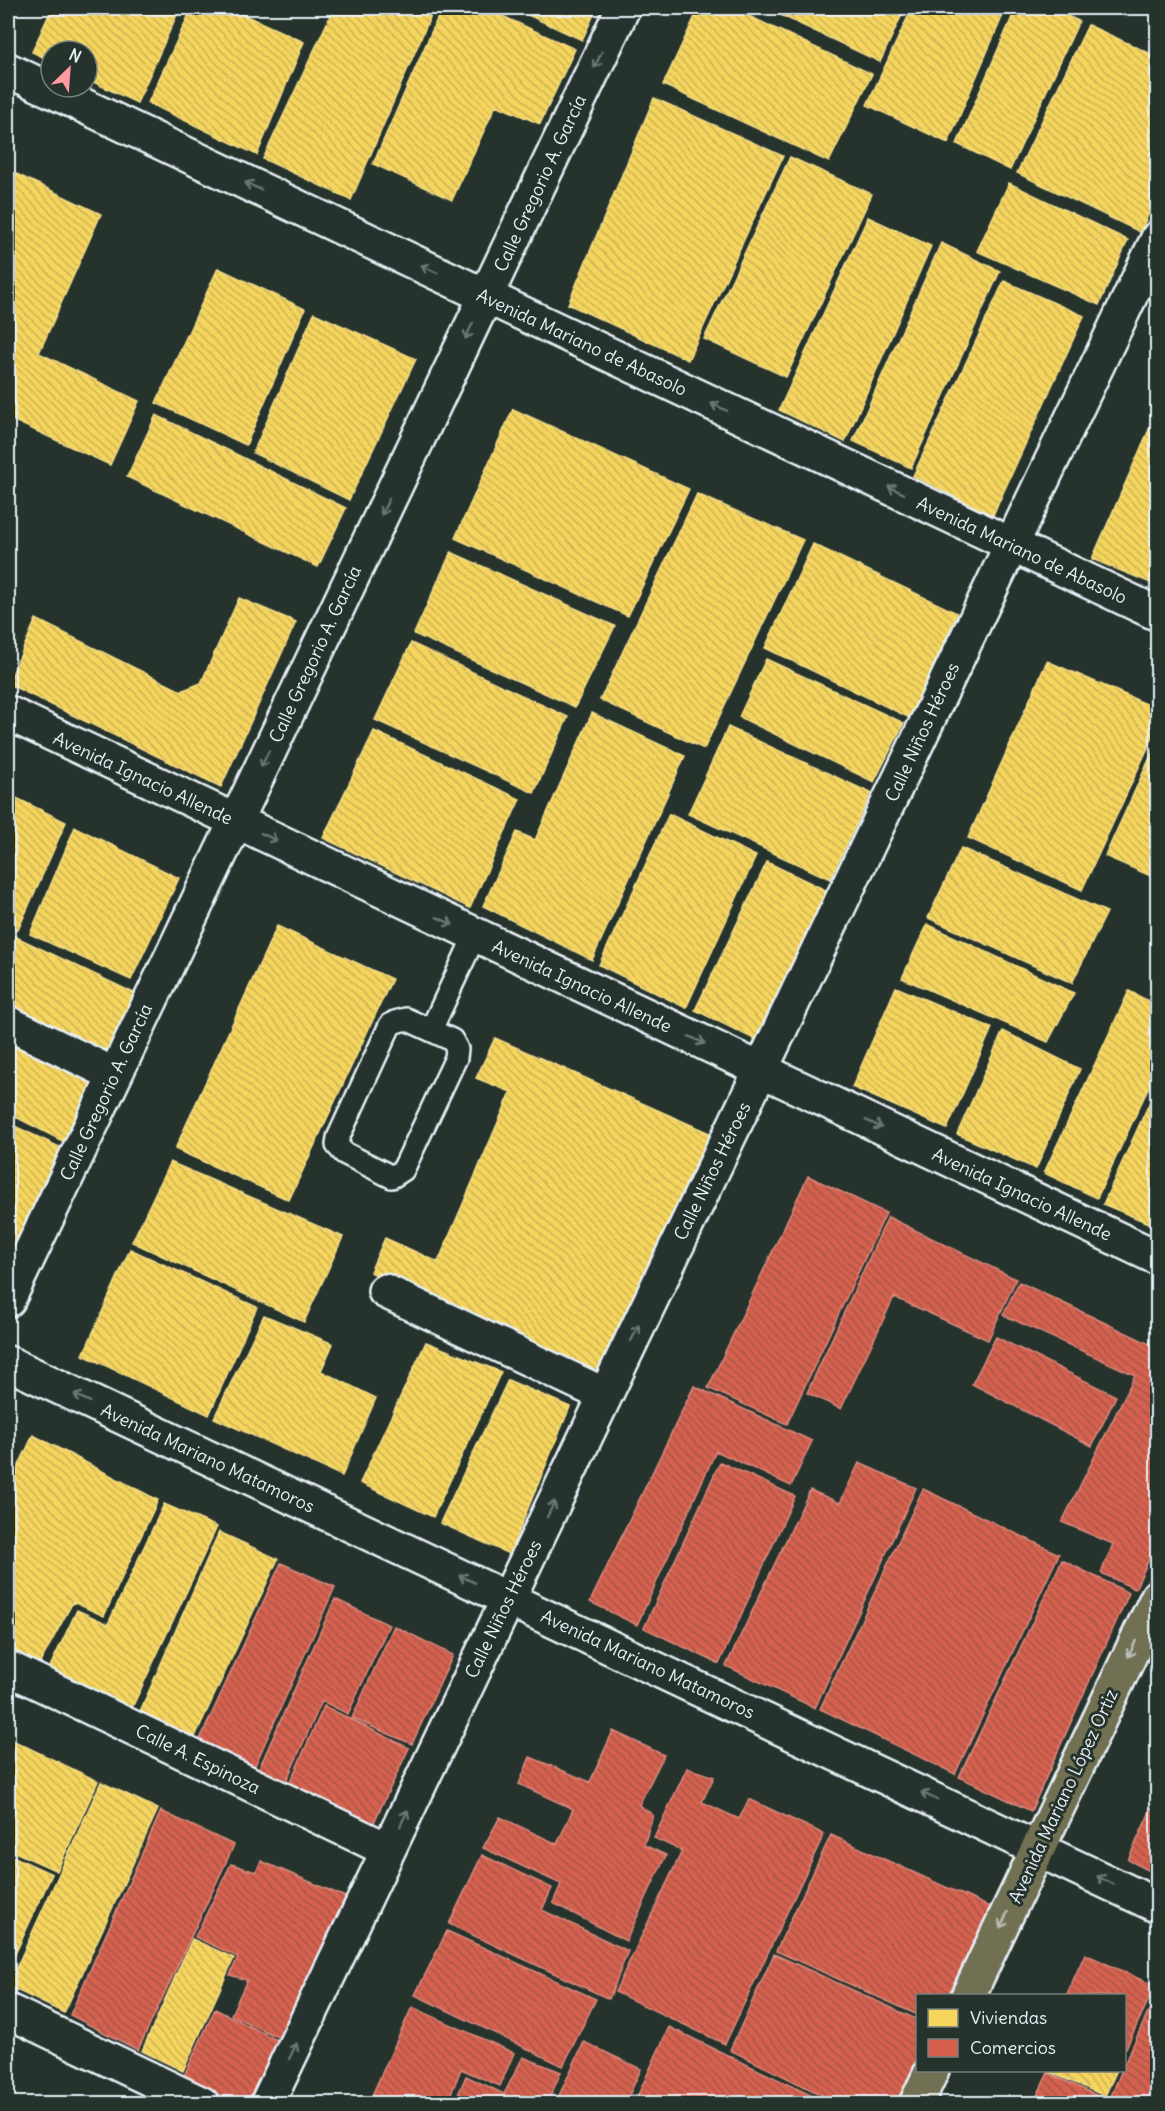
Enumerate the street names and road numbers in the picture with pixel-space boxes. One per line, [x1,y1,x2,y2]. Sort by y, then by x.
street label: Calle Gregorio A. García [489,91,591,275]
street label: Avenida Mariano de Abasolo [473,283,691,401]
street label: Avenida Mariano de Abasolo [913,491,1131,609]
street label: Calle Gregorio A. García [264,562,366,746]
street label: Calle Niños Héroes [880,659,964,805]
street label: Avenida Ignacio Allende [50,726,236,830]
street label: Avenida Ignacio Allende [489,934,675,1038]
street label: Calle Gregorio A. García [55,1000,157,1184]
street label: Calle Niños Héroes [669,1098,755,1244]
street label: Avenida Ignacio Allende [929,1142,1115,1246]
street label: Avenida Mariano Matamoros [97,1398,319,1518]
street label: Calle Niños Héroes [460,1536,546,1682]
street label: Avenida Mariano Matamoros [537,1604,759,1724]
street label: Avenida Mariano López Ortiz [1003,1685,1123,1907]
street label: Calle A. Espinoza [132,1719,264,1799]

